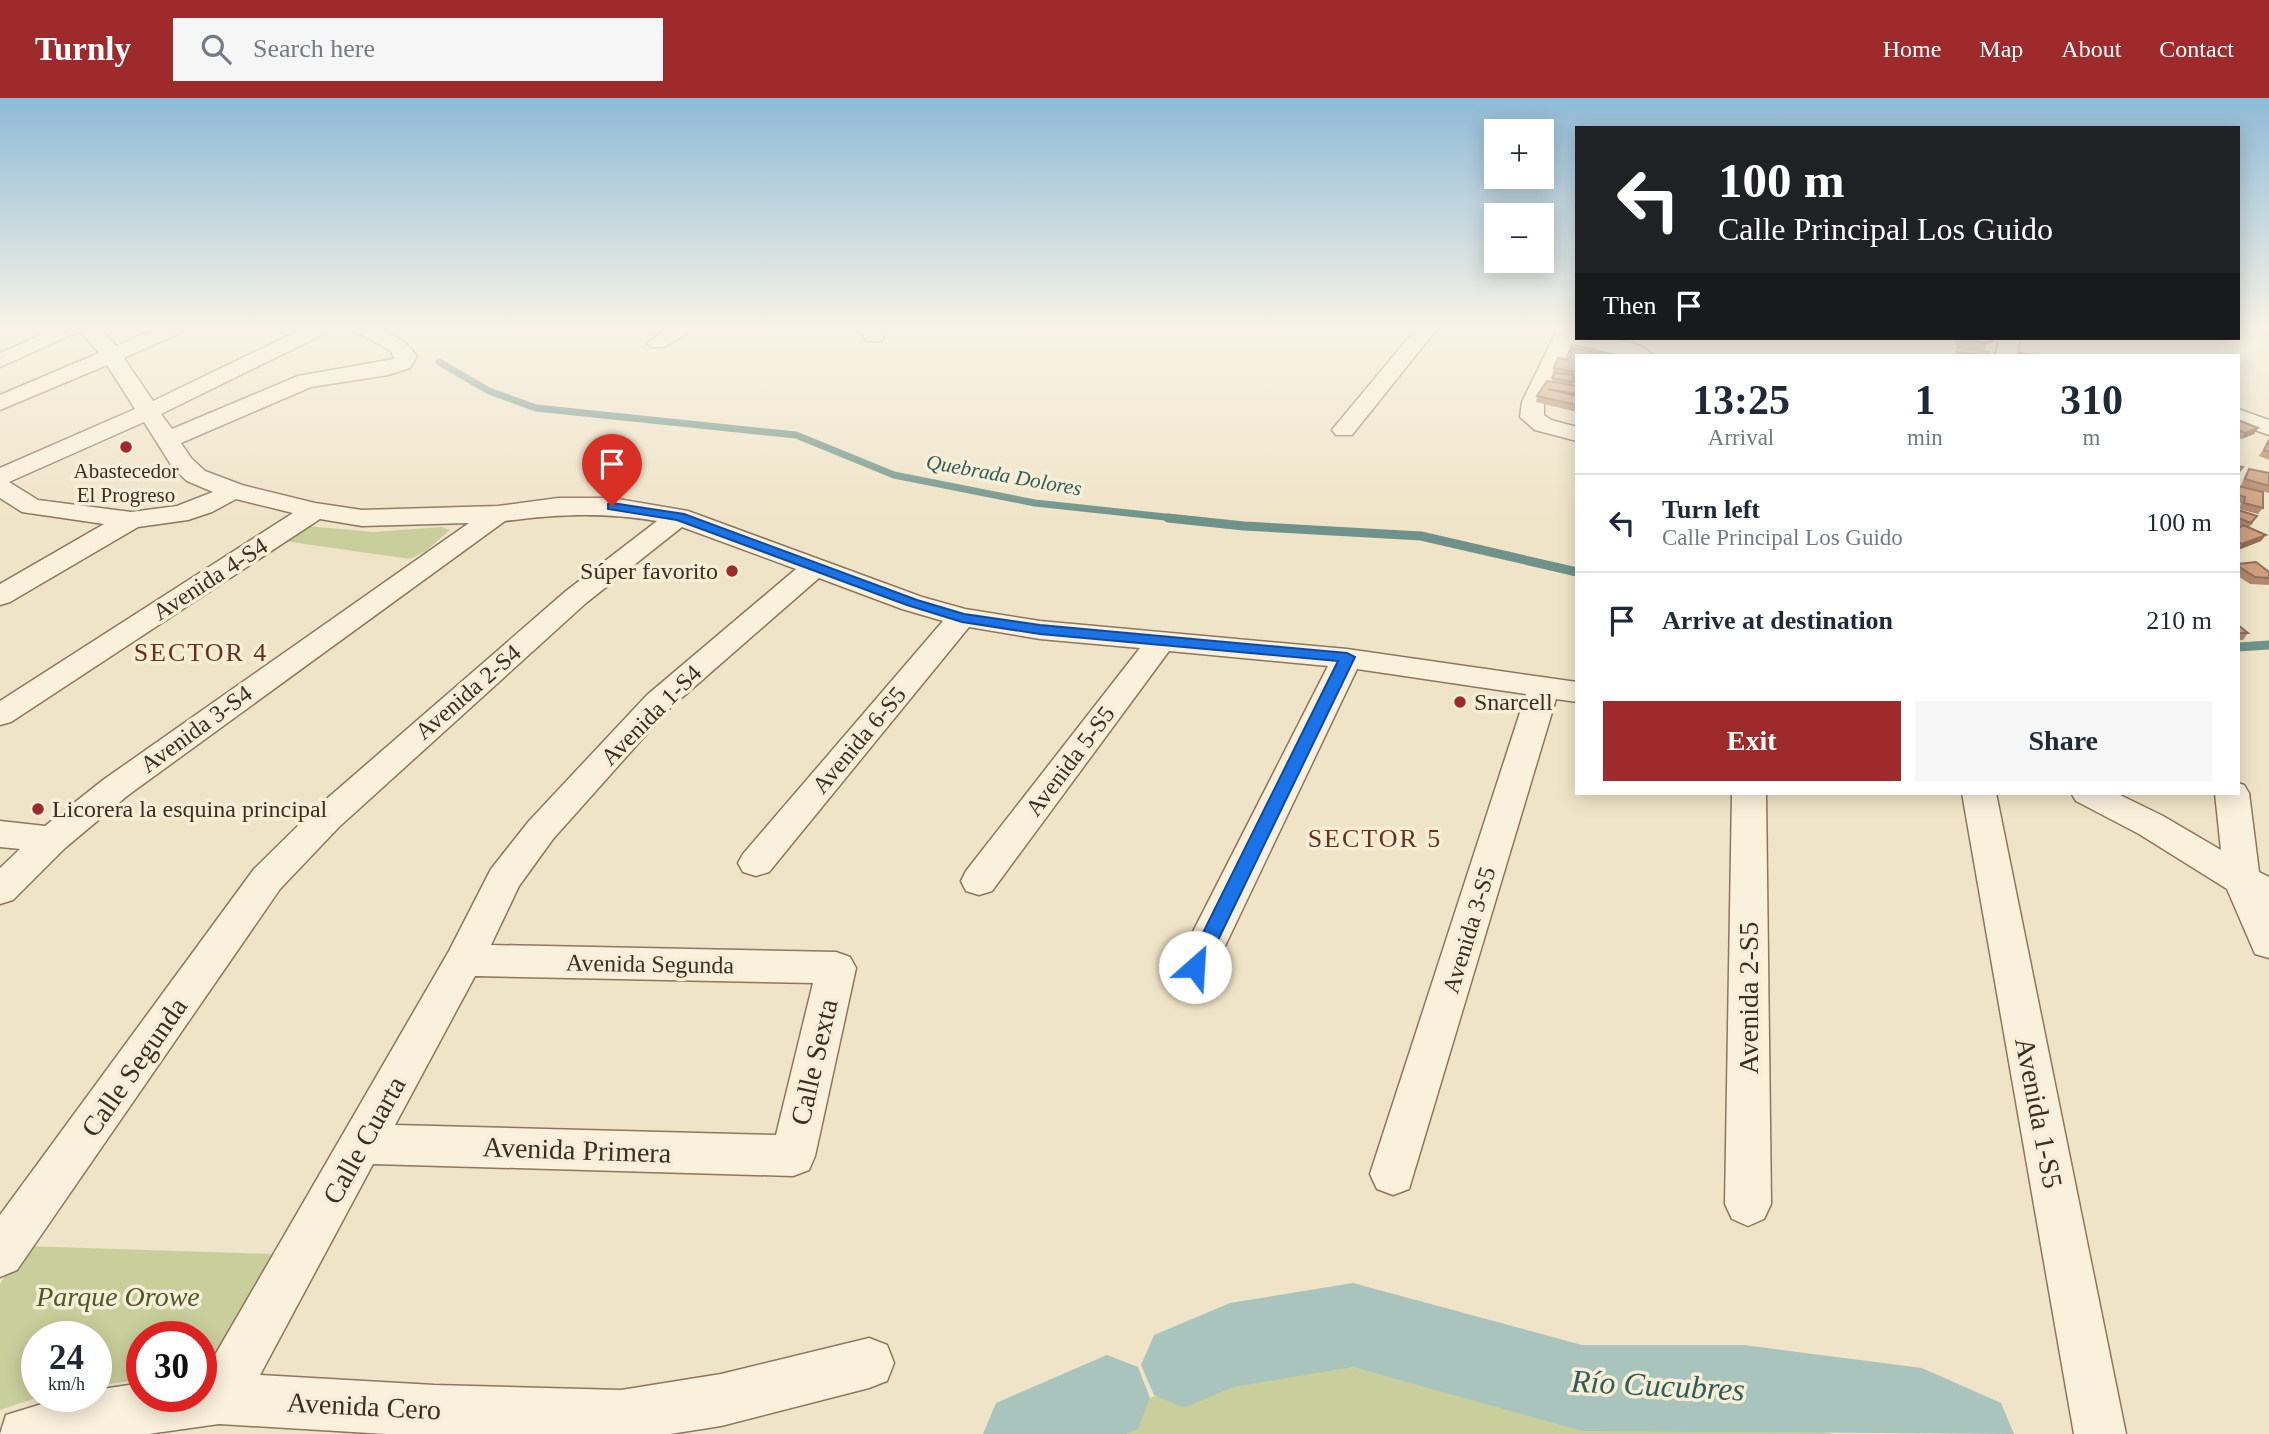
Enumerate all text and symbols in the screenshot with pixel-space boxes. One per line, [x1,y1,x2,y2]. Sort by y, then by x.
search box [173,18,663,81]
icon: search [197,30,235,68]
text: Turnly [35,31,131,67]
text: Search here [253,34,375,63]
text: Home [1883,36,1941,62]
text: Map [1979,36,2023,62]
text: About [2061,36,2121,62]
text: Contact [2159,36,2234,62]
map controls [1484,119,1554,273]
button: + [1484,119,1554,189]
text: 100 m [1718,153,1845,208]
icon: left [1603,154,1694,245]
button: − [1484,203,1554,273]
text: Calle Principal Los Guido [1718,211,2053,247]
icon: arrive [1670,287,1708,325]
text: Then [1603,291,1656,320]
text: 13:25 [1692,377,1790,423]
text: 1 [1914,377,1935,423]
text: 310 [2060,377,2123,423]
text: Arrival [1708,425,1774,450]
text: min [1907,425,1943,450]
text: m [2082,425,2100,450]
pin [582,434,642,506]
marker: Abastecedor El Progreso [118,439,134,455]
icon: arrive [593,445,631,483]
water label: Quebrada Dolores [924,450,1084,500]
place label: Abastecedor El Progreso [74,459,178,507]
text: Turn left [1662,495,1760,524]
icon: left [1603,504,1641,542]
text: 100 m [2146,508,2212,537]
text: Calle Principal Los Guido [1662,525,1903,550]
street label: Avenida 4-S4 [148,532,272,626]
place label: Súper favorito [580,558,718,584]
marker: Súper favorito [724,563,740,579]
icon: arrive [1603,602,1641,640]
text: Arrive at destination [1662,606,1893,635]
text: 210 m [2146,606,2212,635]
district label: SECTOR 4 [134,638,268,667]
street label: Avenida 2-S4 [410,639,526,745]
street label: Avenida 1-S4 [596,660,706,770]
street label: Avenida 3-S4 [135,680,257,778]
street label: Avenida 6-S5 [807,682,911,798]
place label: Snarcell [1474,689,1553,715]
marker: Snarcell [1452,694,1468,710]
street label: Avenida 5-S5 [1020,701,1120,821]
button: Exit [1603,701,1901,781]
button: Share [1915,701,2212,781]
place label: Licorera la esquina principal [52,796,328,822]
marker: Licorera la esquina principal [30,801,46,817]
district label: SECTOR 5 [1308,824,1442,853]
street label: Avenida 3-S5 [1437,864,1501,996]
street label: Avenida 2-S5 [1733,922,1764,1074]
position arrow [1158,930,1232,1004]
street label: Avenida Segunda [566,950,735,978]
street label: Calle Segunda [75,991,194,1142]
street label: Calle Sexta [784,995,844,1128]
street label: Avenida 1-S5 [2009,1035,2069,1191]
street label: Calle Cuarta [316,1070,412,1209]
street label: Avenida Primera [482,1131,672,1169]
park label: Parque Orowe [35,1281,200,1312]
speed limit sign: 30 [126,1321,217,1412]
text: 24 [49,1338,84,1377]
water label: Río Cucubres [1569,1362,1746,1408]
text: km/h [48,1374,85,1394]
street label: Avenida Cero [286,1386,442,1426]

